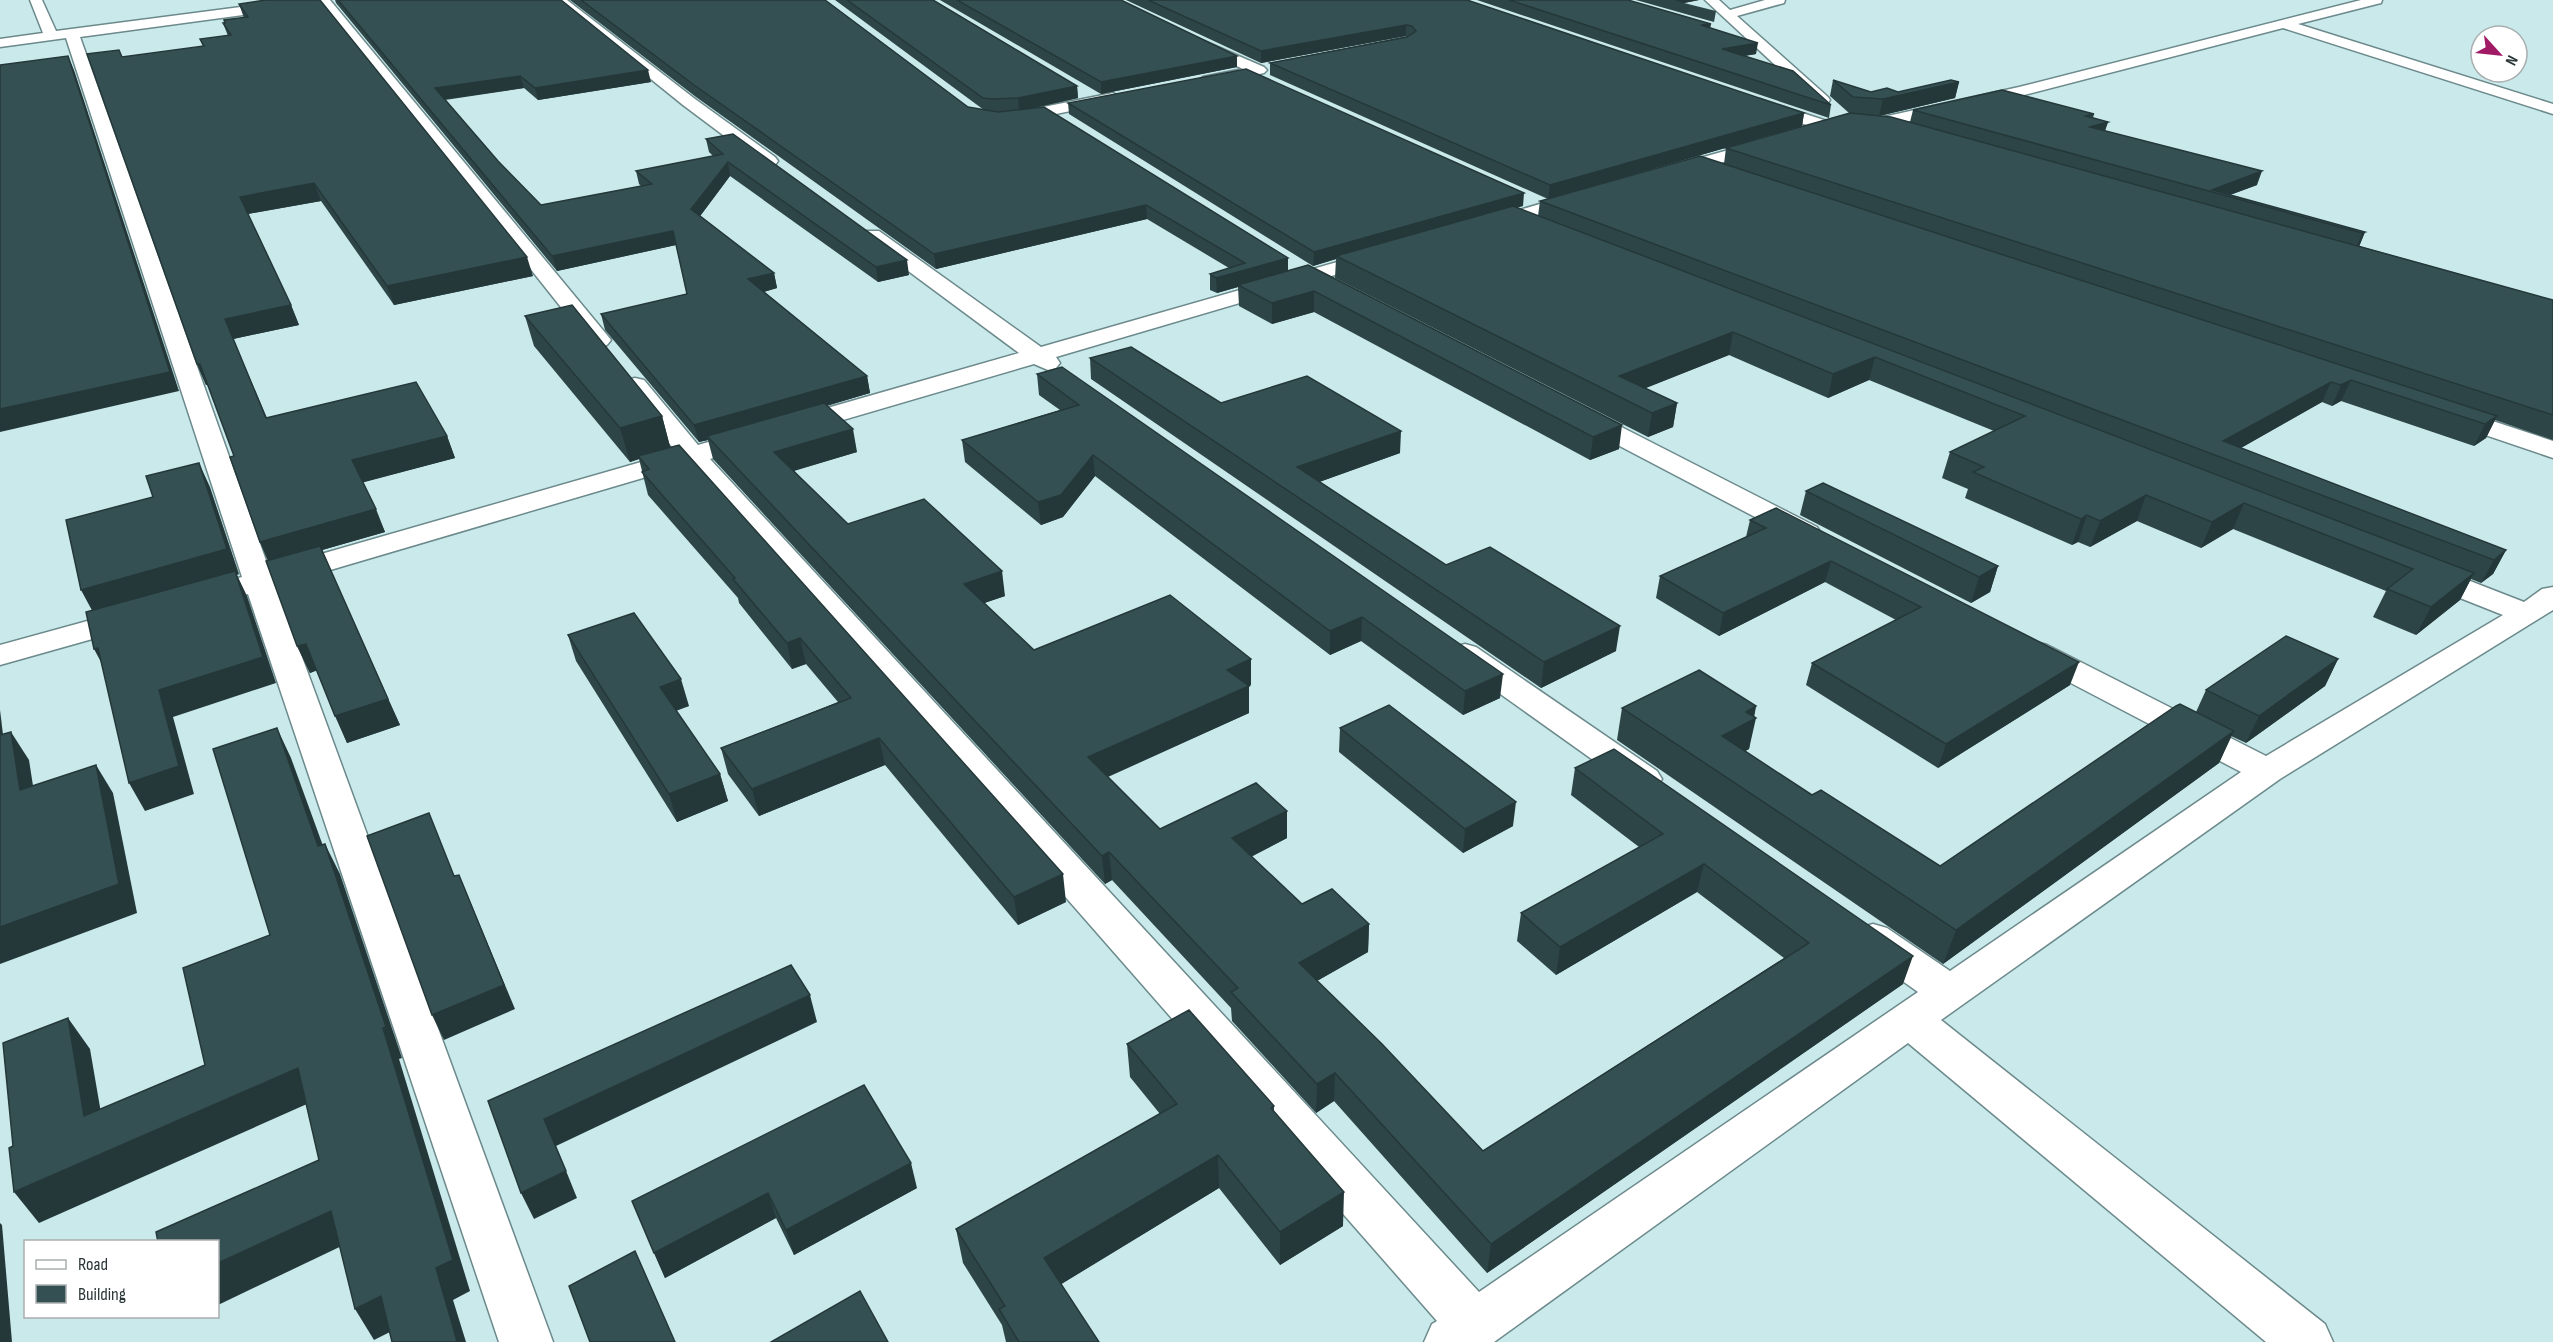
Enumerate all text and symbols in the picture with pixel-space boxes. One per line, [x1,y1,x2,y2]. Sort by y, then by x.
north arrow [2469,24,2529,84]
text: N [2501,52,2521,68]
legend [24,1240,219,1318]
text: Road [78,1254,108,1275]
text: Building [78,1284,126,1305]

